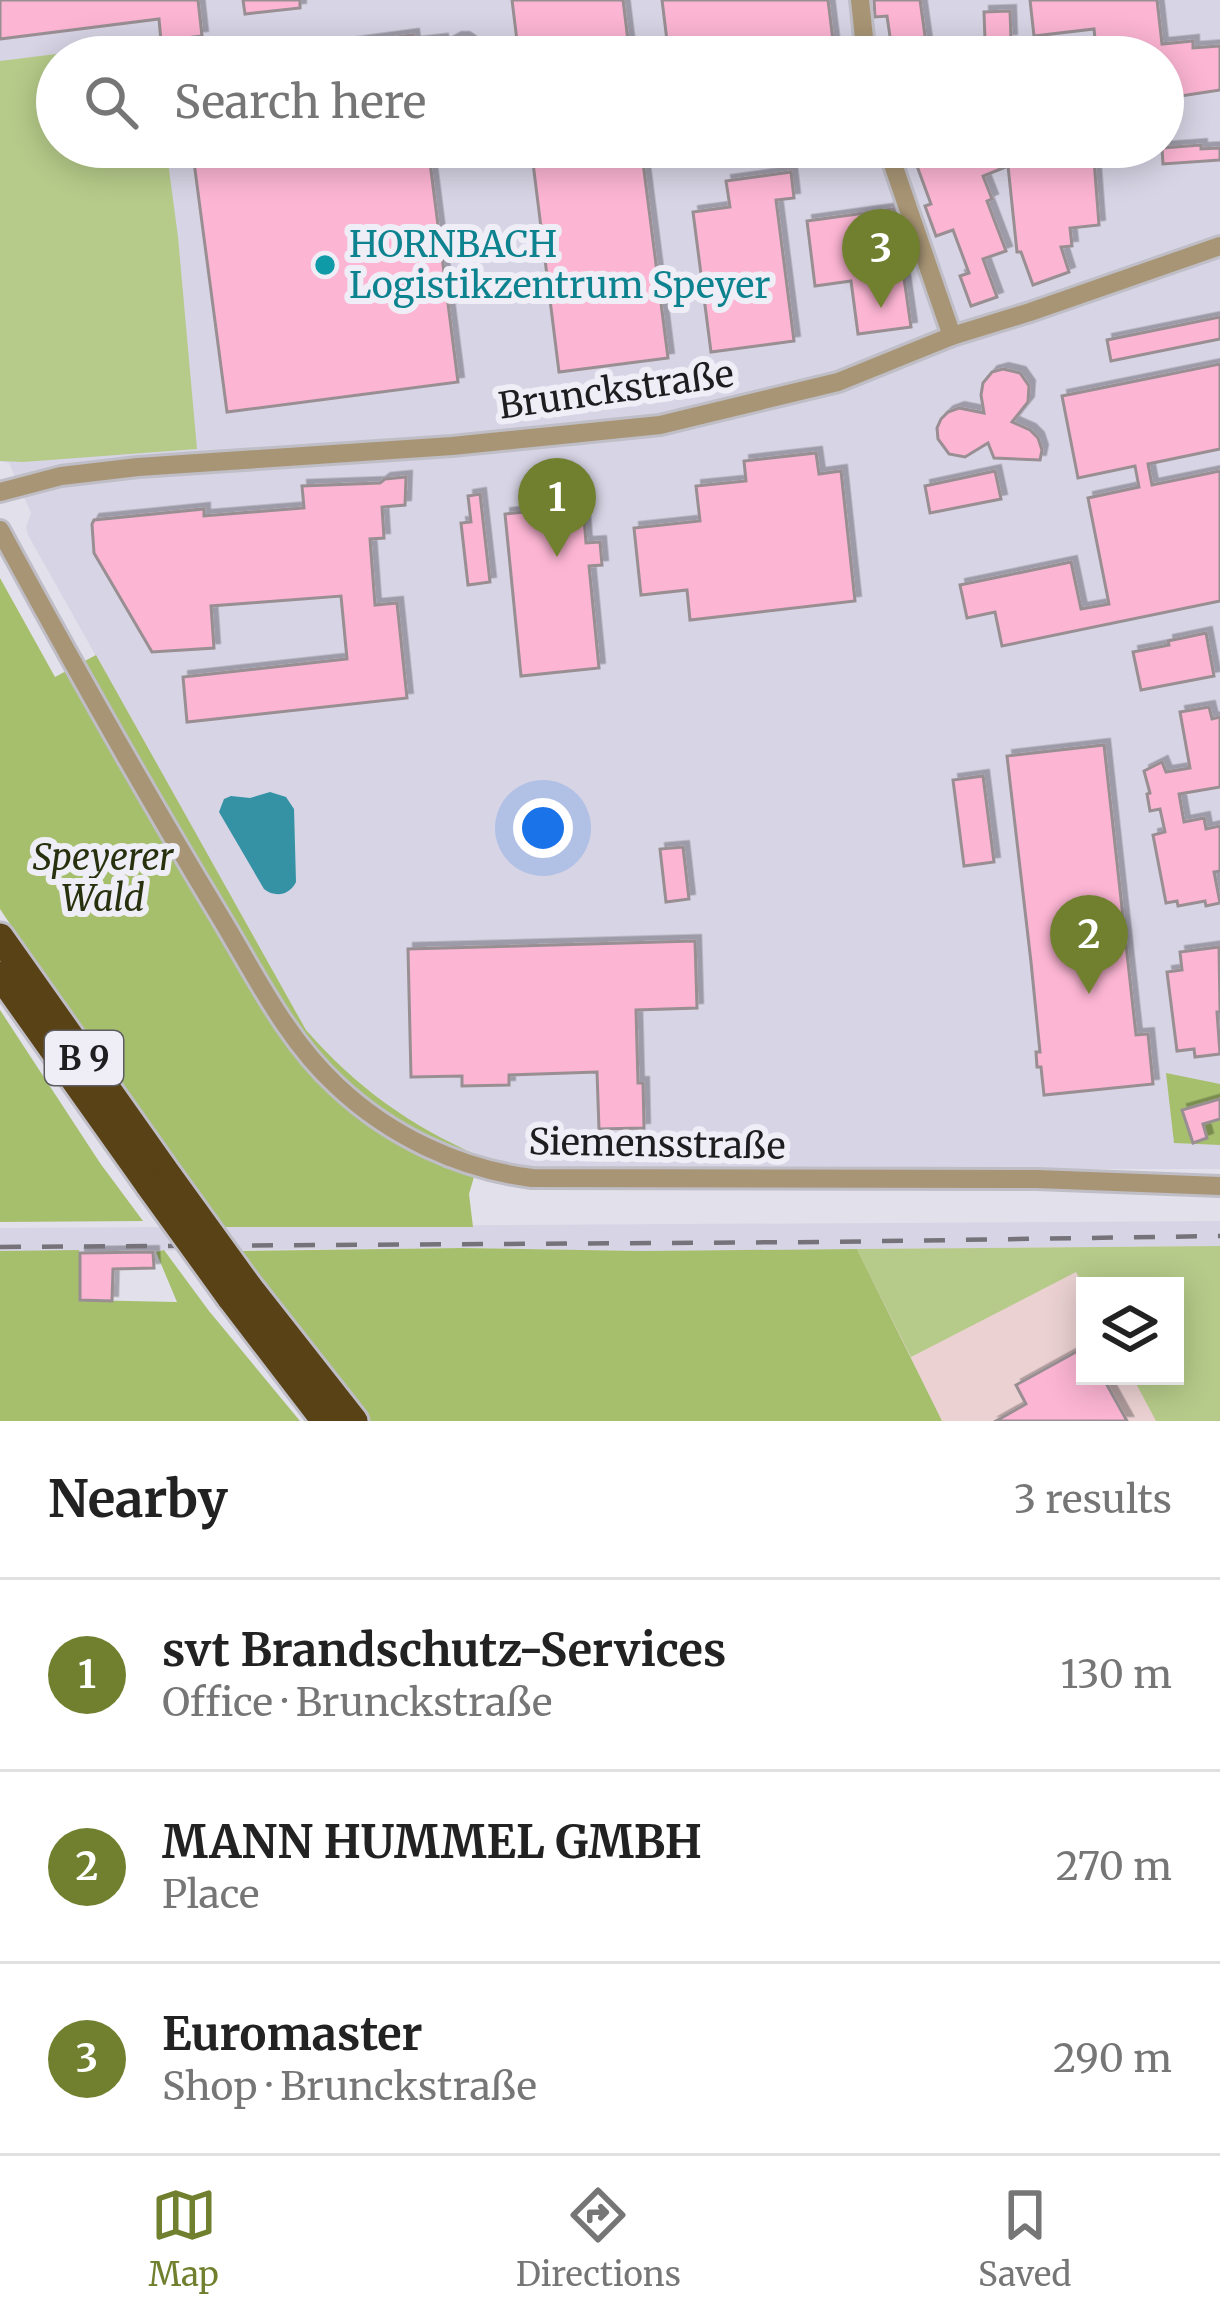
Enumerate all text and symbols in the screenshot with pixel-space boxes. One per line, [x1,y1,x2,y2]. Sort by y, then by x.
search box [36,36,1184,168]
icon: search [78,69,144,135]
text: Search here [174,74,426,130]
pin: 3 [842,209,920,308]
place label: HORNBACH Logistikzentrum Speyer [349,222,770,308]
marker: HORNBACH Logistikzentrum Speyer [312,252,338,278]
street label: Brunckstraße [496,351,736,429]
pin: 1 [518,458,596,557]
your location [513,798,573,858]
park label: Speyerer Wald [32,835,175,921]
pin: 2 [1050,895,1128,994]
road number: B 9 [45,1031,123,1085]
street label: Siemensstraße [528,1119,786,1169]
map controls [1076,1277,1184,1385]
button: layers [1076,1277,1184,1385]
text: Nearby [48,1467,228,1531]
text: 3 results [1014,1475,1172,1524]
text: svt Brandschutz-Services [162,1622,726,1678]
text: 1 [78,1650,96,1699]
text: 130 m [1060,1650,1172,1699]
text: Office · Brunckstraße [162,1678,552,1727]
text: MANN HUMMEL GMBH [162,1814,702,1870]
text: 2 [76,1842,98,1891]
text: 270 m [1056,1842,1172,1891]
text: Place [162,1870,259,1919]
text: Euromaster [162,2006,422,2062]
text: 3 [76,2034,98,2083]
text: 290 m [1053,2034,1172,2083]
text: Shop · Brunckstraße [162,2062,537,2111]
tab: Map [149,2182,219,2295]
tab: Directions [516,2182,681,2295]
tab: Saved [978,2182,1071,2295]

